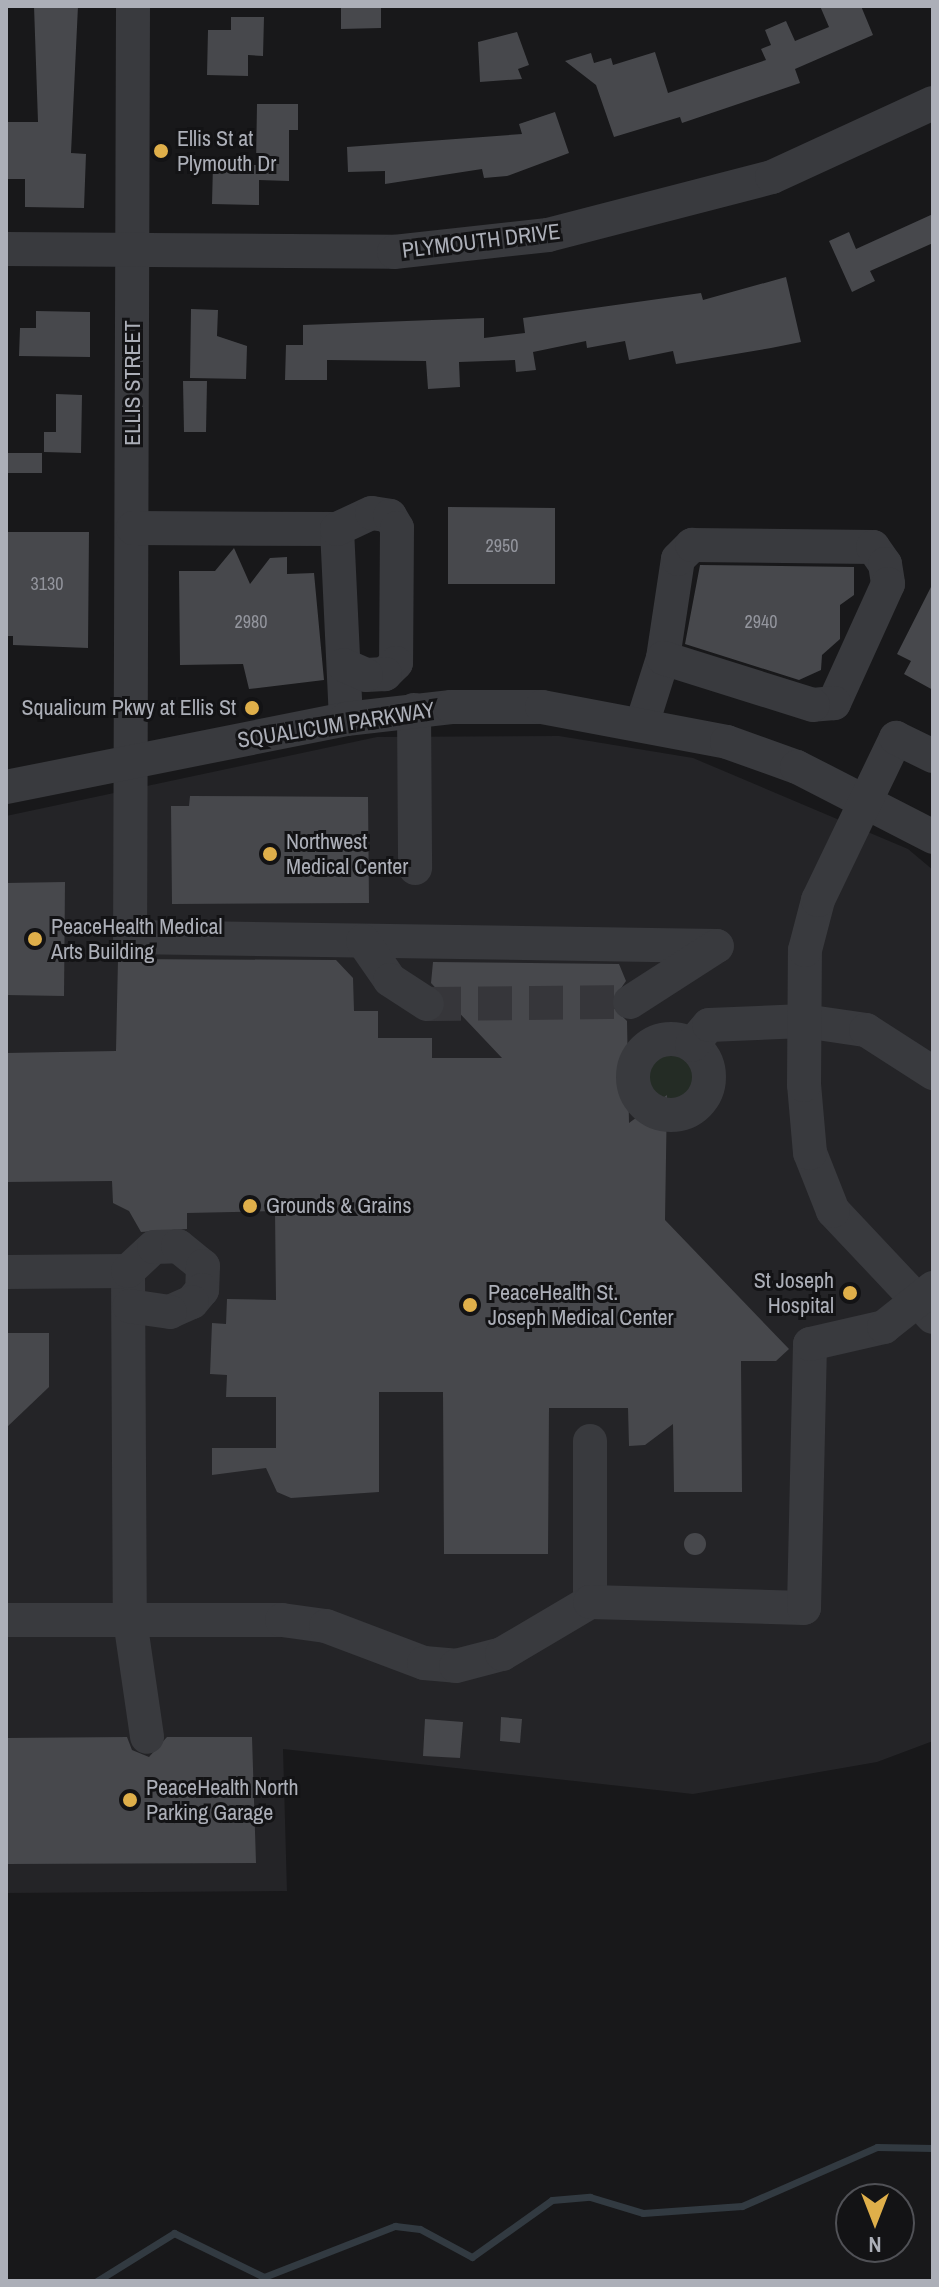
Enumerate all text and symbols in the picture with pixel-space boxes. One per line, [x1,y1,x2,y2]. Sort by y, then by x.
place label: Ellis St at Plymouth Dr [177,125,276,176]
marker: Ellis St at Plymouth Dr [152,142,170,160]
street label: PLYMOUTH DRIVE [400,218,562,264]
street label: ELLIS STREET [120,320,146,446]
house number: 2950 [486,535,518,557]
house number: 3130 [31,573,63,595]
house number: 2980 [235,611,267,633]
house number: 2940 [745,611,777,633]
place label: Squalicum Pkwy at Ellis St [21,695,236,721]
street label: SQUALICUM PARKWAY [236,696,436,754]
marker: Squalicum Pkwy at Ellis St [243,699,261,717]
place label: Northwest Medical Center [286,828,408,880]
marker: Northwest Medical Center [261,845,279,863]
place label: PeaceHealth Medical Arts Building [51,913,222,964]
marker: PeaceHealth Medical Arts Building [26,930,44,948]
place label: Grounds & Grains [266,1193,411,1219]
marker: Grounds & Grains [241,1197,259,1215]
place label: St Joseph Hospital [754,1267,834,1318]
place label: PeaceHealth St. Joseph Medical Center [488,1279,674,1330]
marker: St Joseph Hospital [841,1284,859,1302]
marker: PeaceHealth St. Joseph Medical Center [459,1294,481,1316]
place label: PeaceHealth North Parking Garage [146,1774,298,1826]
marker: PeaceHealth North Parking Garage [121,1791,139,1809]
north arrow [835,2183,915,2263]
text: N [868,2230,882,2260]

